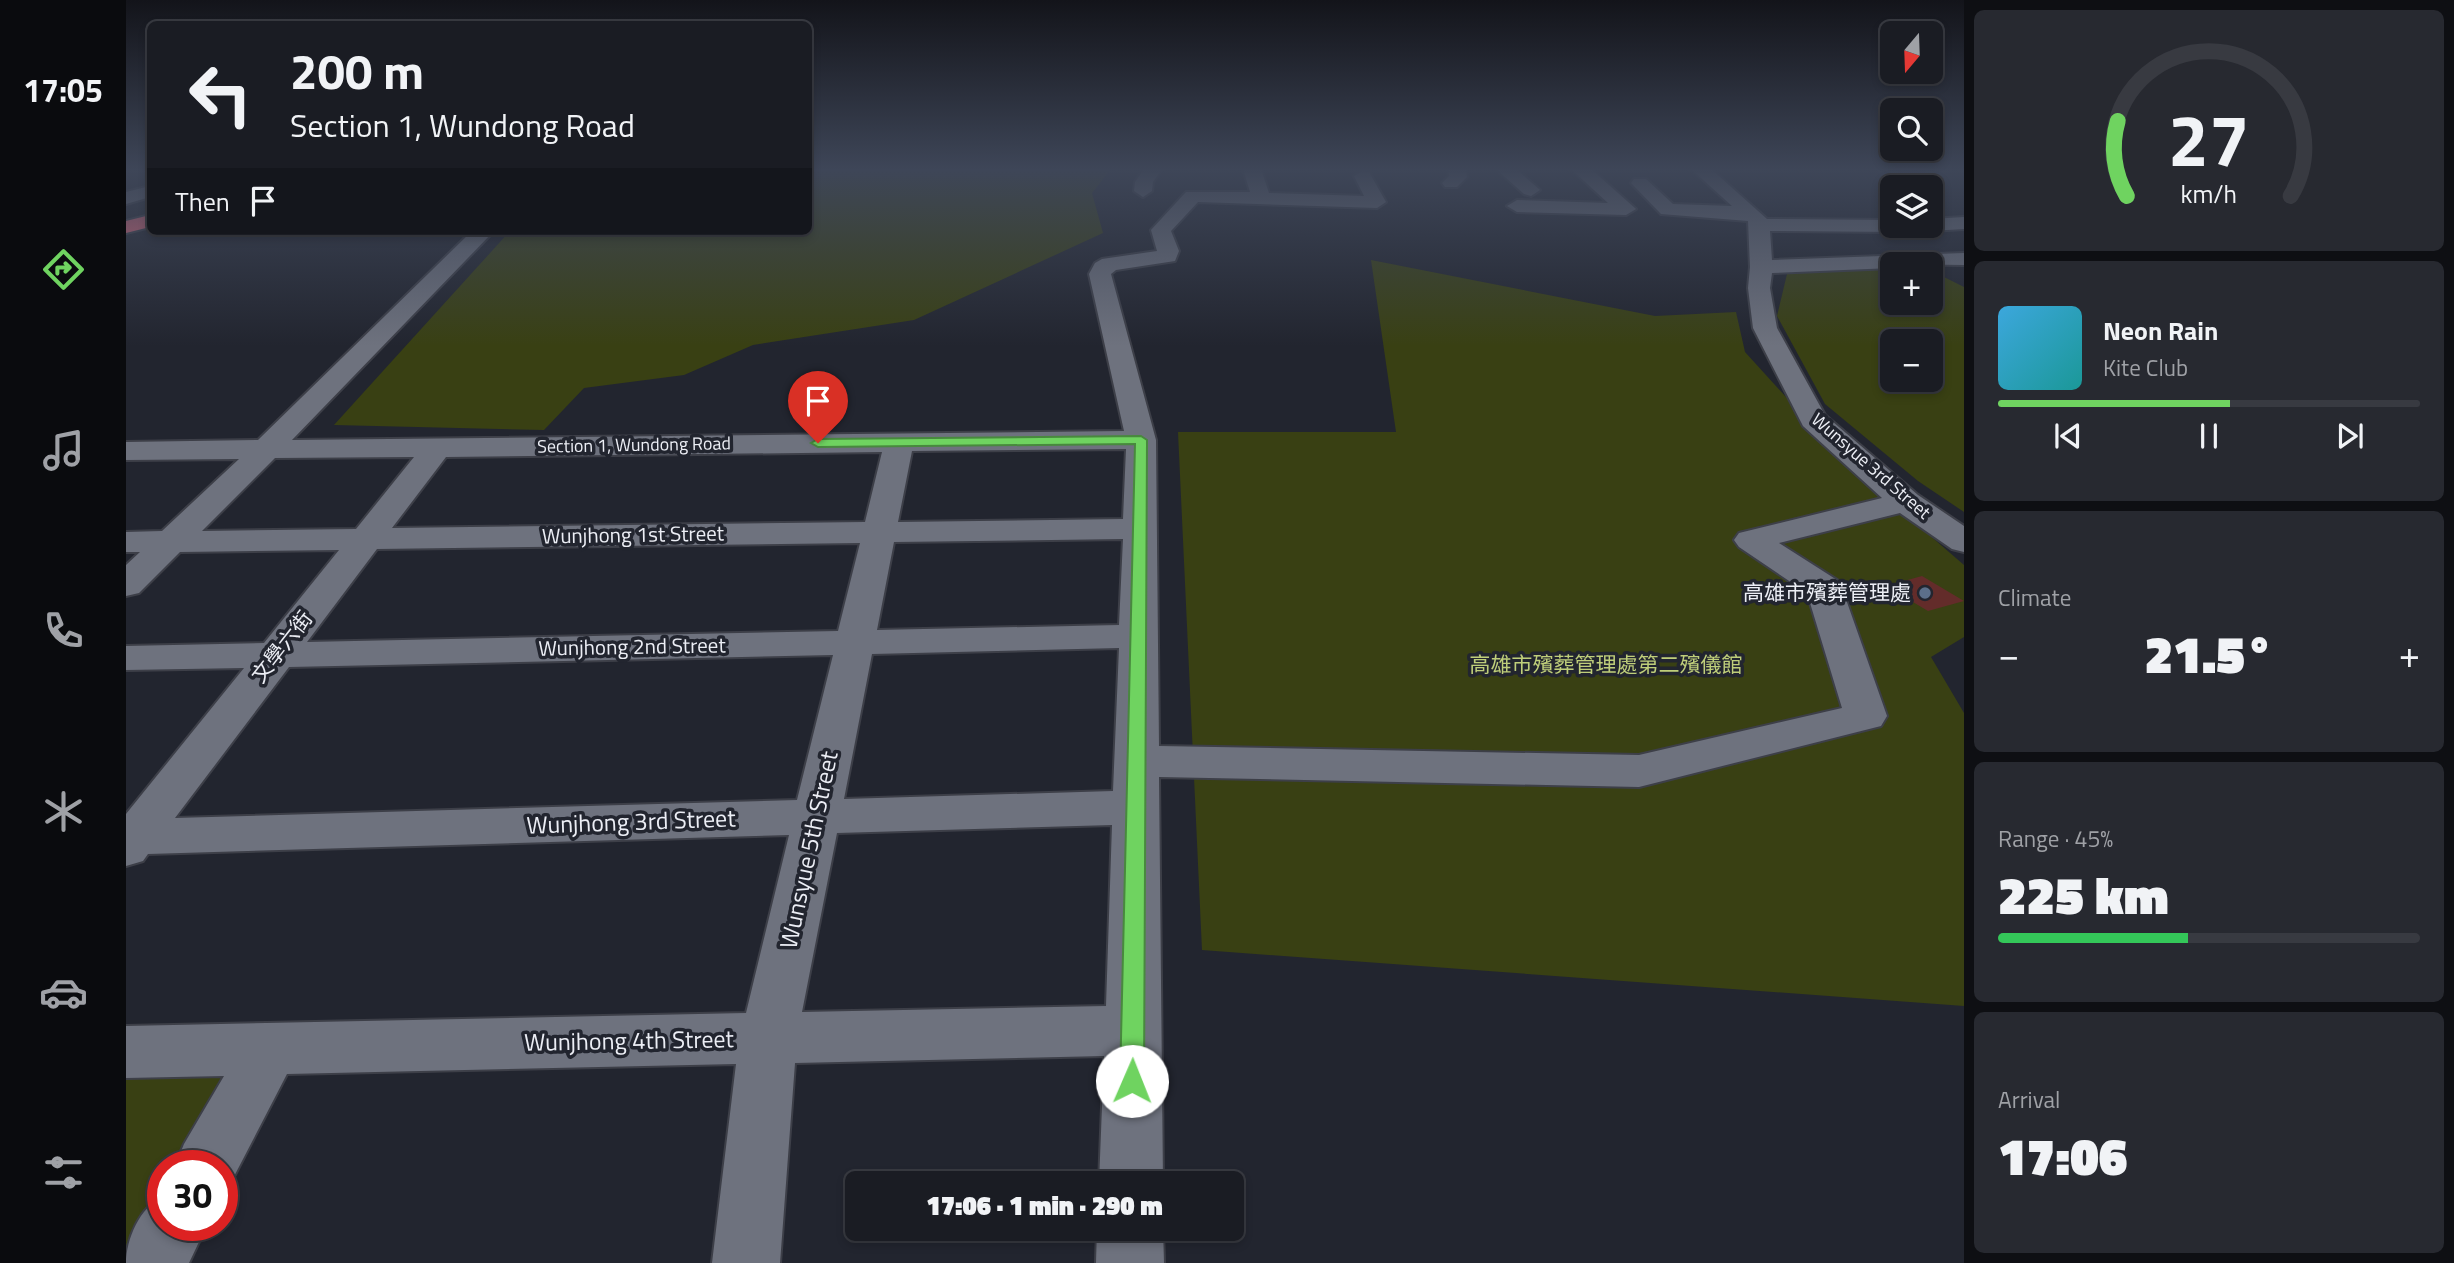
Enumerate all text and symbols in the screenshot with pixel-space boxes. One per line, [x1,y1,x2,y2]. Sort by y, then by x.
north arrow [1880,21,1942,84]
map controls [1880,21,1943,392]
text: 200 m [290,33,424,108]
icon: left [175,49,266,140]
text: 17:05 [23,66,103,114]
text: 27 [2168,85,2250,195]
button: search [1880,98,1943,161]
text: Section 1, Wundong Road [290,101,635,149]
button: layers [1880,175,1943,238]
text: km/h [2181,175,2237,213]
text: Then [175,182,230,221]
icon: arrive [244,182,282,220]
icon: directions [39,245,88,294]
button: + [1880,252,1943,315]
text: Neon Rain [2103,311,2218,350]
button: − [1880,329,1943,392]
text: Kite Club [2103,350,2188,385]
pin [788,371,848,443]
icon: arrive [799,382,837,420]
street label: Wunsyue 3rd Street [1806,406,1937,526]
icon: previous [2049,417,2087,455]
icon: pause [2190,417,2228,455]
icon: next [2331,417,2369,455]
icon: music [39,426,88,475]
street label: Section 1, Wundong Road [537,429,731,460]
street label: Wunjhong 1st Street [542,516,725,552]
place label: 高雄市殯葬管理處 [1743,576,1911,608]
text: Climate [1998,580,2071,615]
marker: 高雄市殯葬管理處 [1917,585,1933,601]
street label: 文學六街 [243,603,320,689]
icon: phone [39,606,88,655]
text: 21.5° [2144,614,2274,693]
text: − [1998,625,2019,683]
text: + [2399,625,2420,683]
street label: Wunjhong 2nd Street [538,628,727,664]
park label: 高雄市殯葬管理處第二殯儀館 [1470,648,1743,680]
street label: Wunsyue 5th Street [769,747,847,952]
icon: climate [39,787,88,836]
street label: Wunjhong 3rd Street [526,799,737,843]
text: Range · 45% [1998,821,2113,856]
text: 225 km [1998,855,2169,934]
icon: car [39,968,88,1017]
street label: Wunjhong 4th Street [524,1020,735,1060]
position arrow [1095,1044,1169,1118]
text: Arrival [1998,1082,2060,1117]
text: 17:06 [1998,1116,2127,1195]
icon: filters [39,1148,88,1197]
speed limit sign: 30 [147,1150,238,1241]
text: 17:06 · 1 min · 290 m [926,1186,1163,1225]

